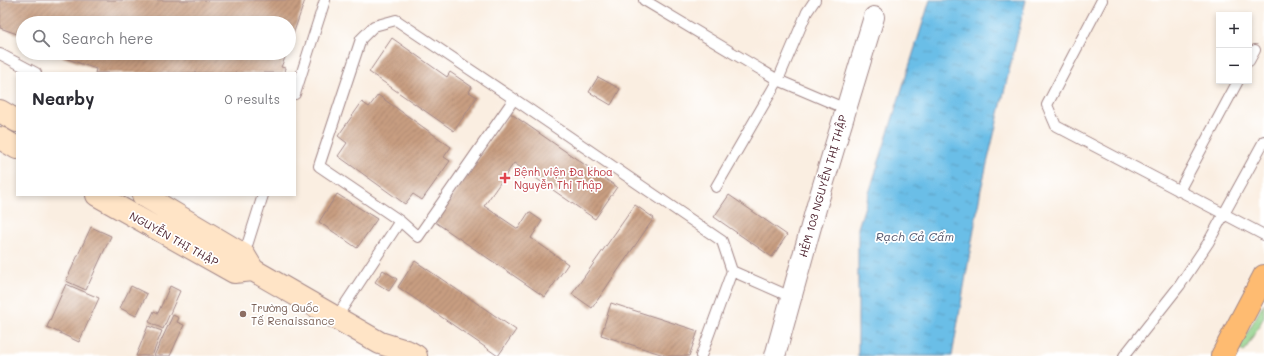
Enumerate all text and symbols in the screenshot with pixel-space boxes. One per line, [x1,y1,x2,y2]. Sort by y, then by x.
map controls [1216,12,1252,84]
button: + [1216,12,1252,48]
search box [16,16,296,60]
icon: search [30,27,52,49]
text: Search here [62,28,153,48]
button: − [1216,48,1252,84]
text: Nearby [32,87,94,109]
text: 0 results [225,90,280,107]
street label: HẺM 103 NGUYỄN THỊ THẬP [794,112,850,259]
place label: Bệnh viện Đa khoa Nguyễn Thị Thập [514,164,613,192]
marker: Bệnh viện Đa khoa Nguyễn Thị Thập [499,172,511,184]
street label: NGUYỄN THỊ THẬP [127,207,222,269]
water label: Rạch Cả Cấm [876,228,954,244]
place label: Trường Quốc Tế Renaissance [251,300,335,328]
marker: Trường Quốc Tế Renaissance [238,309,248,319]

